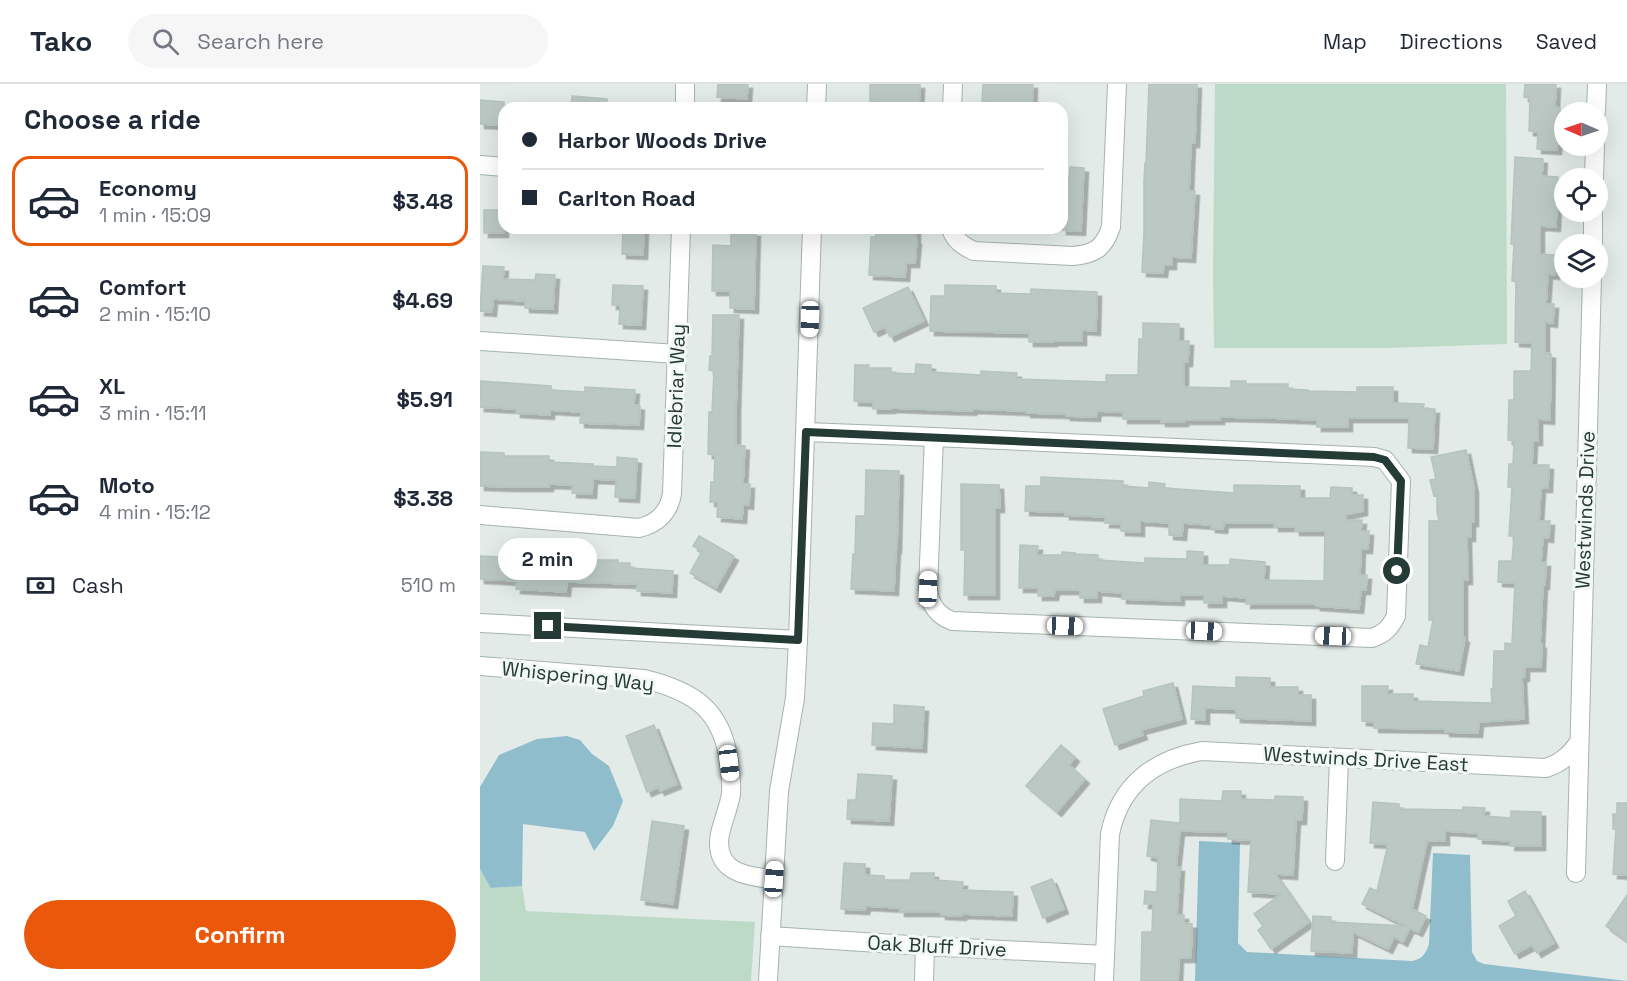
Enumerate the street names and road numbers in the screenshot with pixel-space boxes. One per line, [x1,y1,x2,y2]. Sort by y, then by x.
street label: Idlebriar Way [661,323,691,449]
street label: Westwinds Drive [1569,430,1601,590]
street label: Whispering Way [500,655,656,697]
street label: Westwinds Drive East [1263,741,1469,777]
street label: Oak Bluff Drive [867,929,1007,963]

